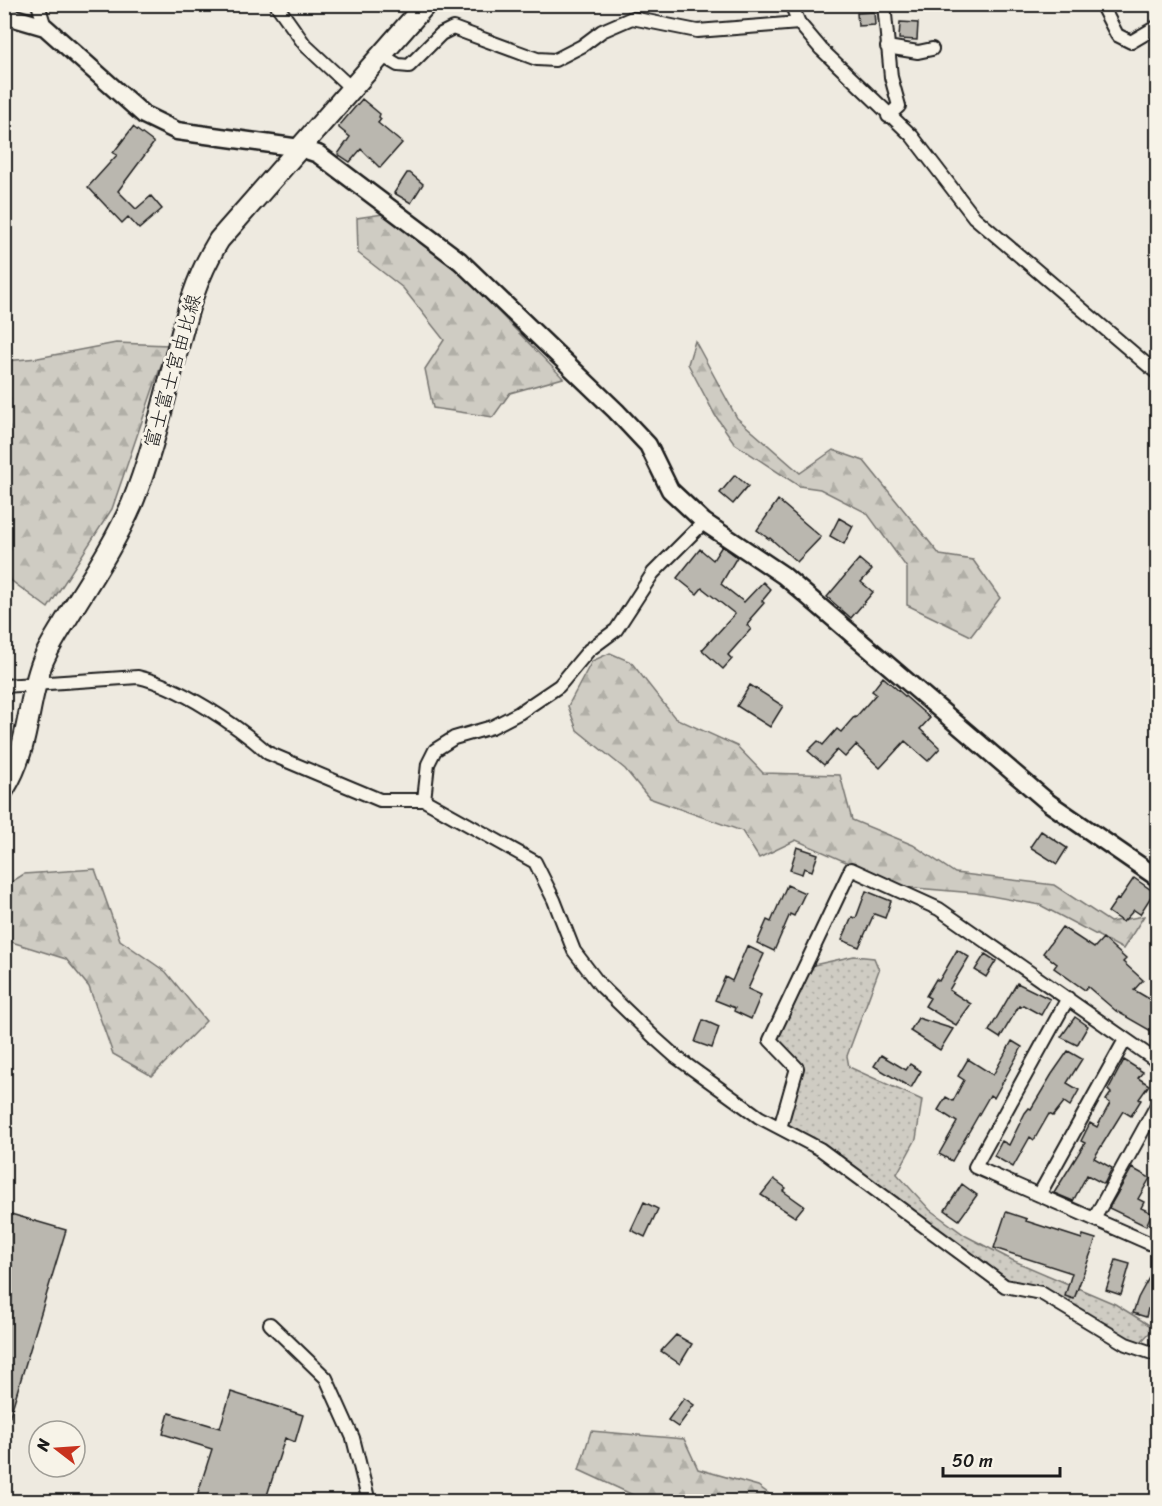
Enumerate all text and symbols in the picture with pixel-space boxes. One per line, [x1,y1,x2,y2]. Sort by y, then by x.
street label: 富士富士宮由比線 [134,289,211,453]
north arrow [27,1419,87,1479]
text: N [27,1434,59,1455]
scale bar [943,1440,1060,1478]
text: 50 m [952,1445,993,1477]

